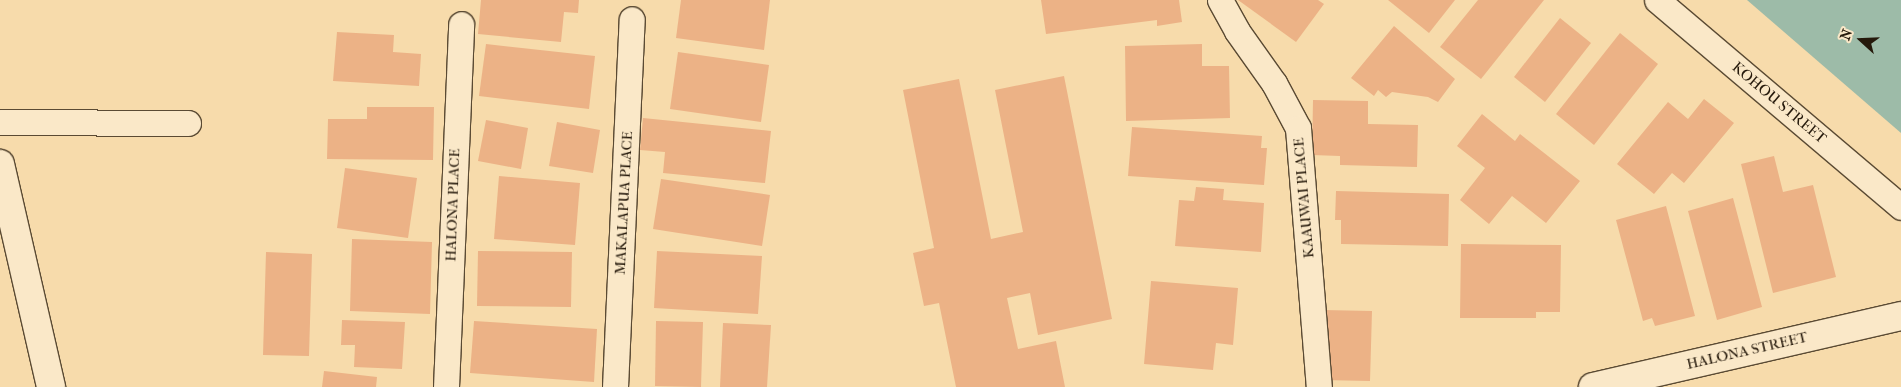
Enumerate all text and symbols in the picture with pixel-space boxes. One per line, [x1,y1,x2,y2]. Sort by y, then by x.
north arrow [1836,15,1886,65]
text: N [1837,27,1856,43]
street label: KOHOU STREET [1728,58,1830,148]
street label: MAKALAPUA PLACE [611,131,637,275]
street label: KAAUWAI PLACE [1290,137,1318,259]
street label: HALONA PLACE [442,148,464,262]
street label: HALONA STREET [1685,328,1809,374]

